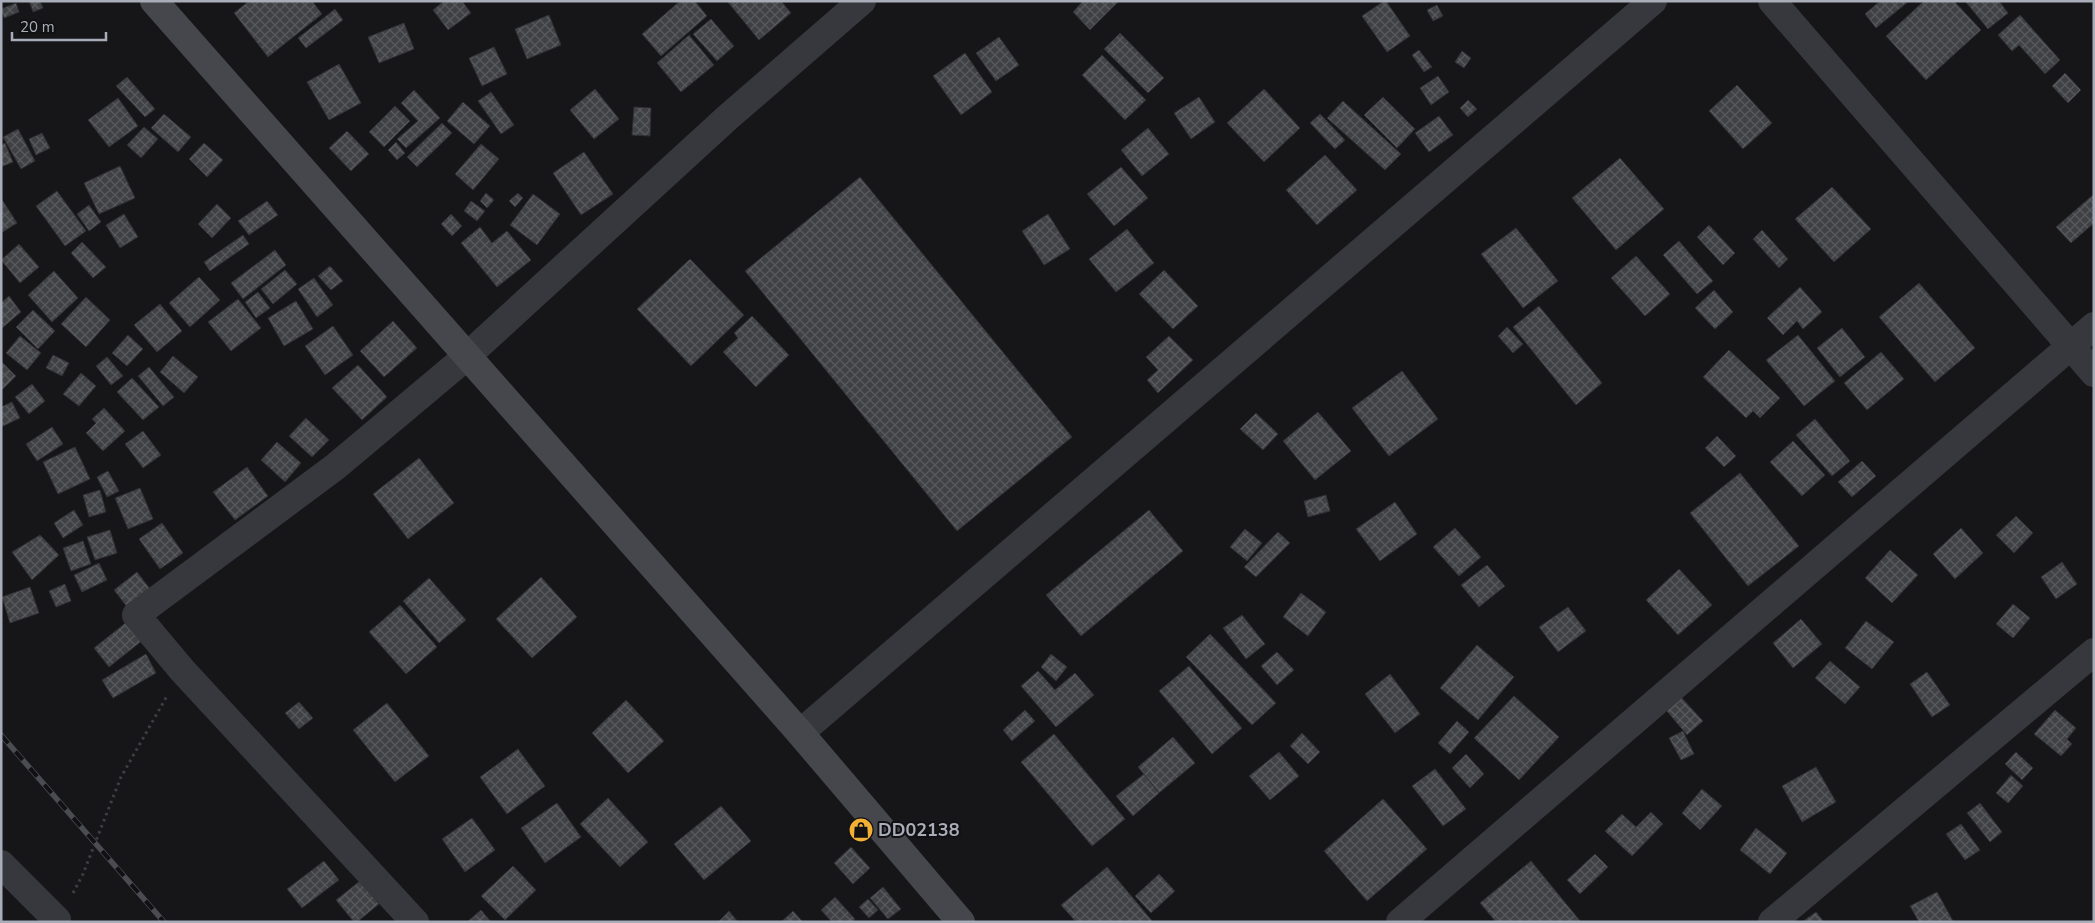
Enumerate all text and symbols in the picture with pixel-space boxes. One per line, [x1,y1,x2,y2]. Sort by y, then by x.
scale bar [12,10,106,42]
text: 20 m [20,17,55,37]
shop icon: DD02138 [848,817,874,843]
place label: DD02138 [878,818,960,842]

